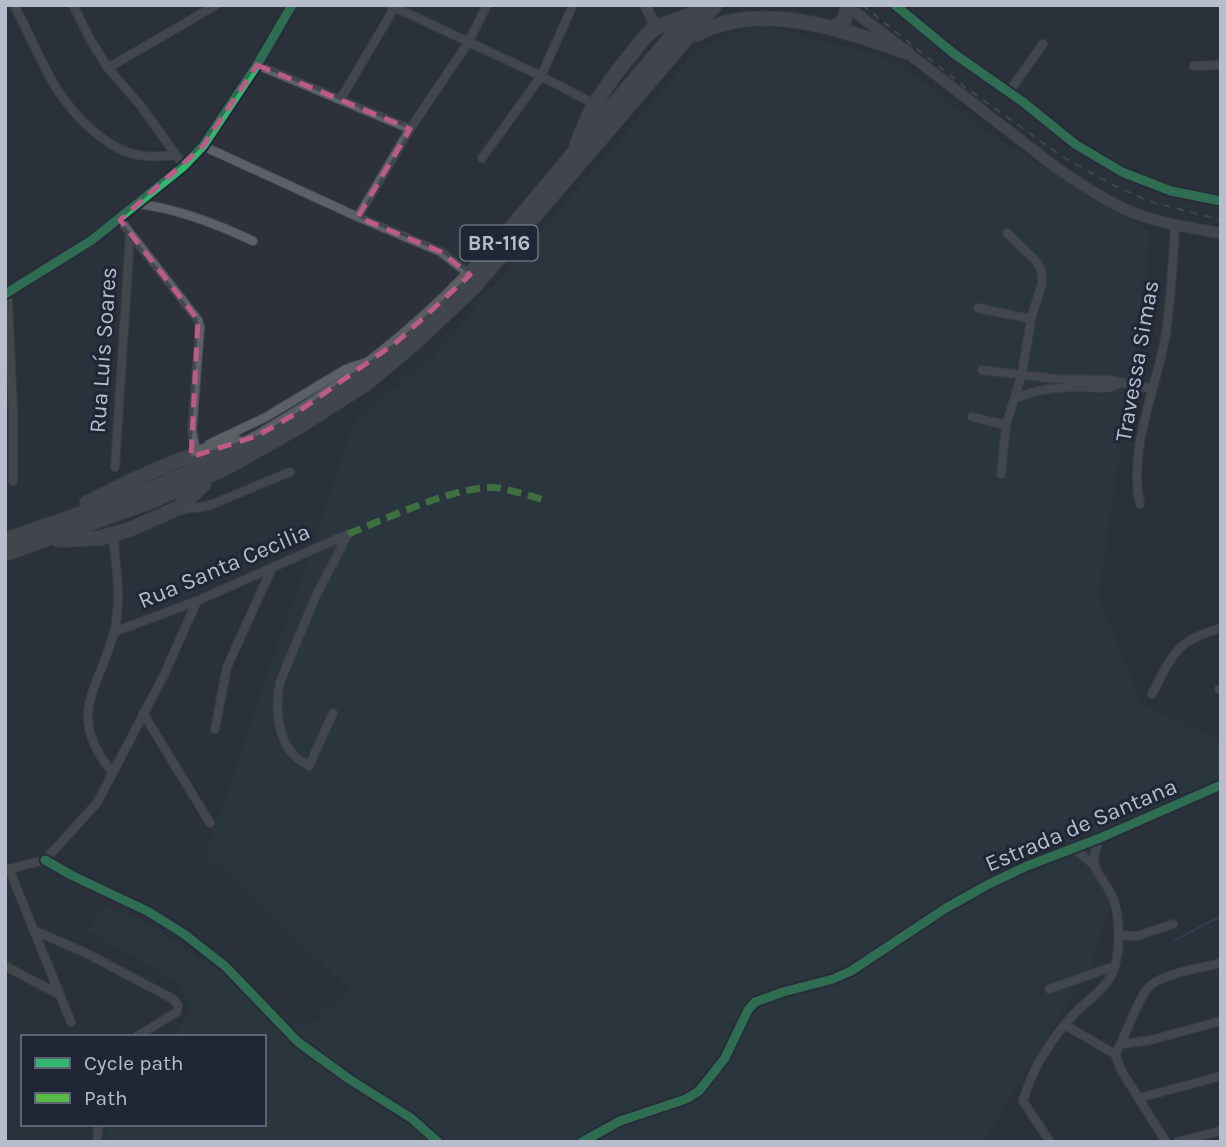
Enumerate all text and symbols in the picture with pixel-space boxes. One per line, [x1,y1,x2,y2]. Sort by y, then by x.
road number: BR-116 [461,226,538,260]
street label: Rua Luís Soares [84,266,122,434]
street label: Travessa Simas [1110,278,1164,444]
street label: Rua Santa Cecilia [134,518,314,614]
street label: Estrada de Santana [981,772,1181,878]
legend [21,1035,266,1126]
text: Cycle path [84,1051,184,1075]
text: Path [84,1086,128,1110]

